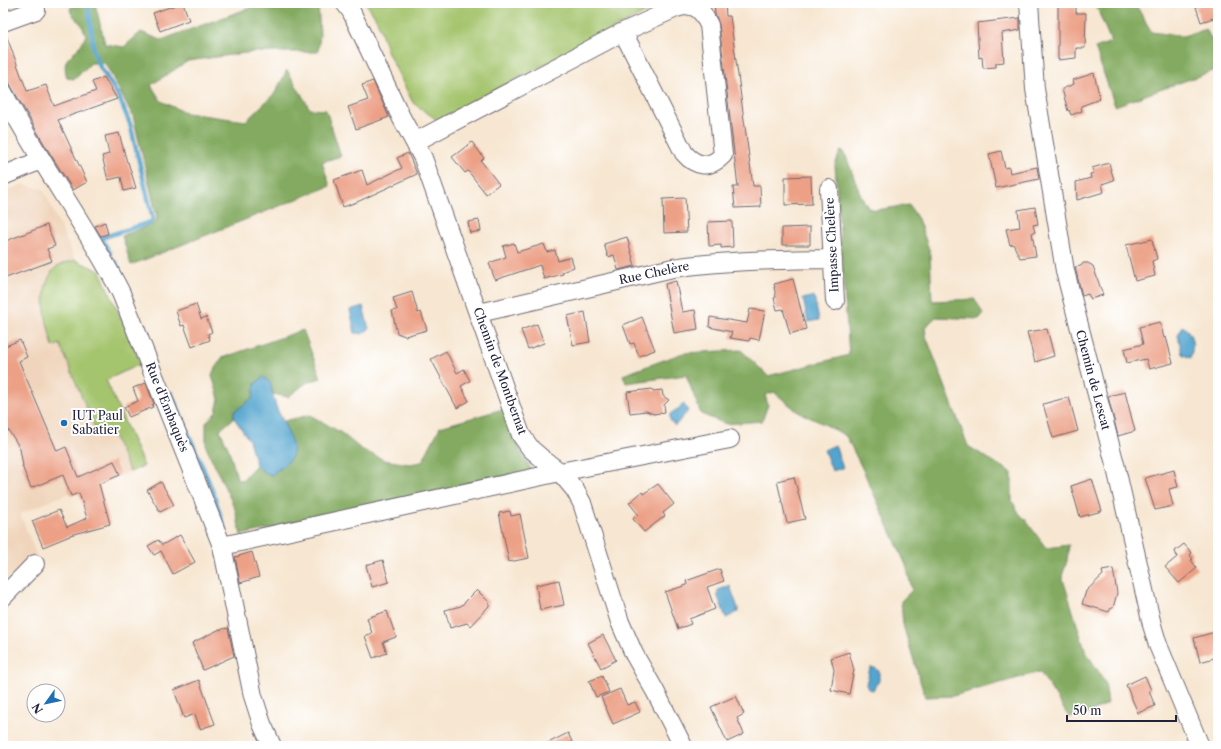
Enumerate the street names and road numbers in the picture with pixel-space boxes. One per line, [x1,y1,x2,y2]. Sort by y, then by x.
street label: Impasse Chelère [822,197,841,293]
street label: Rue Chelère [617,258,691,287]
street label: Chemin de Montbernat [470,305,531,437]
street label: Chemin de Lescat [1073,328,1114,432]
street label: Rue d'Embaquès [143,360,192,454]

